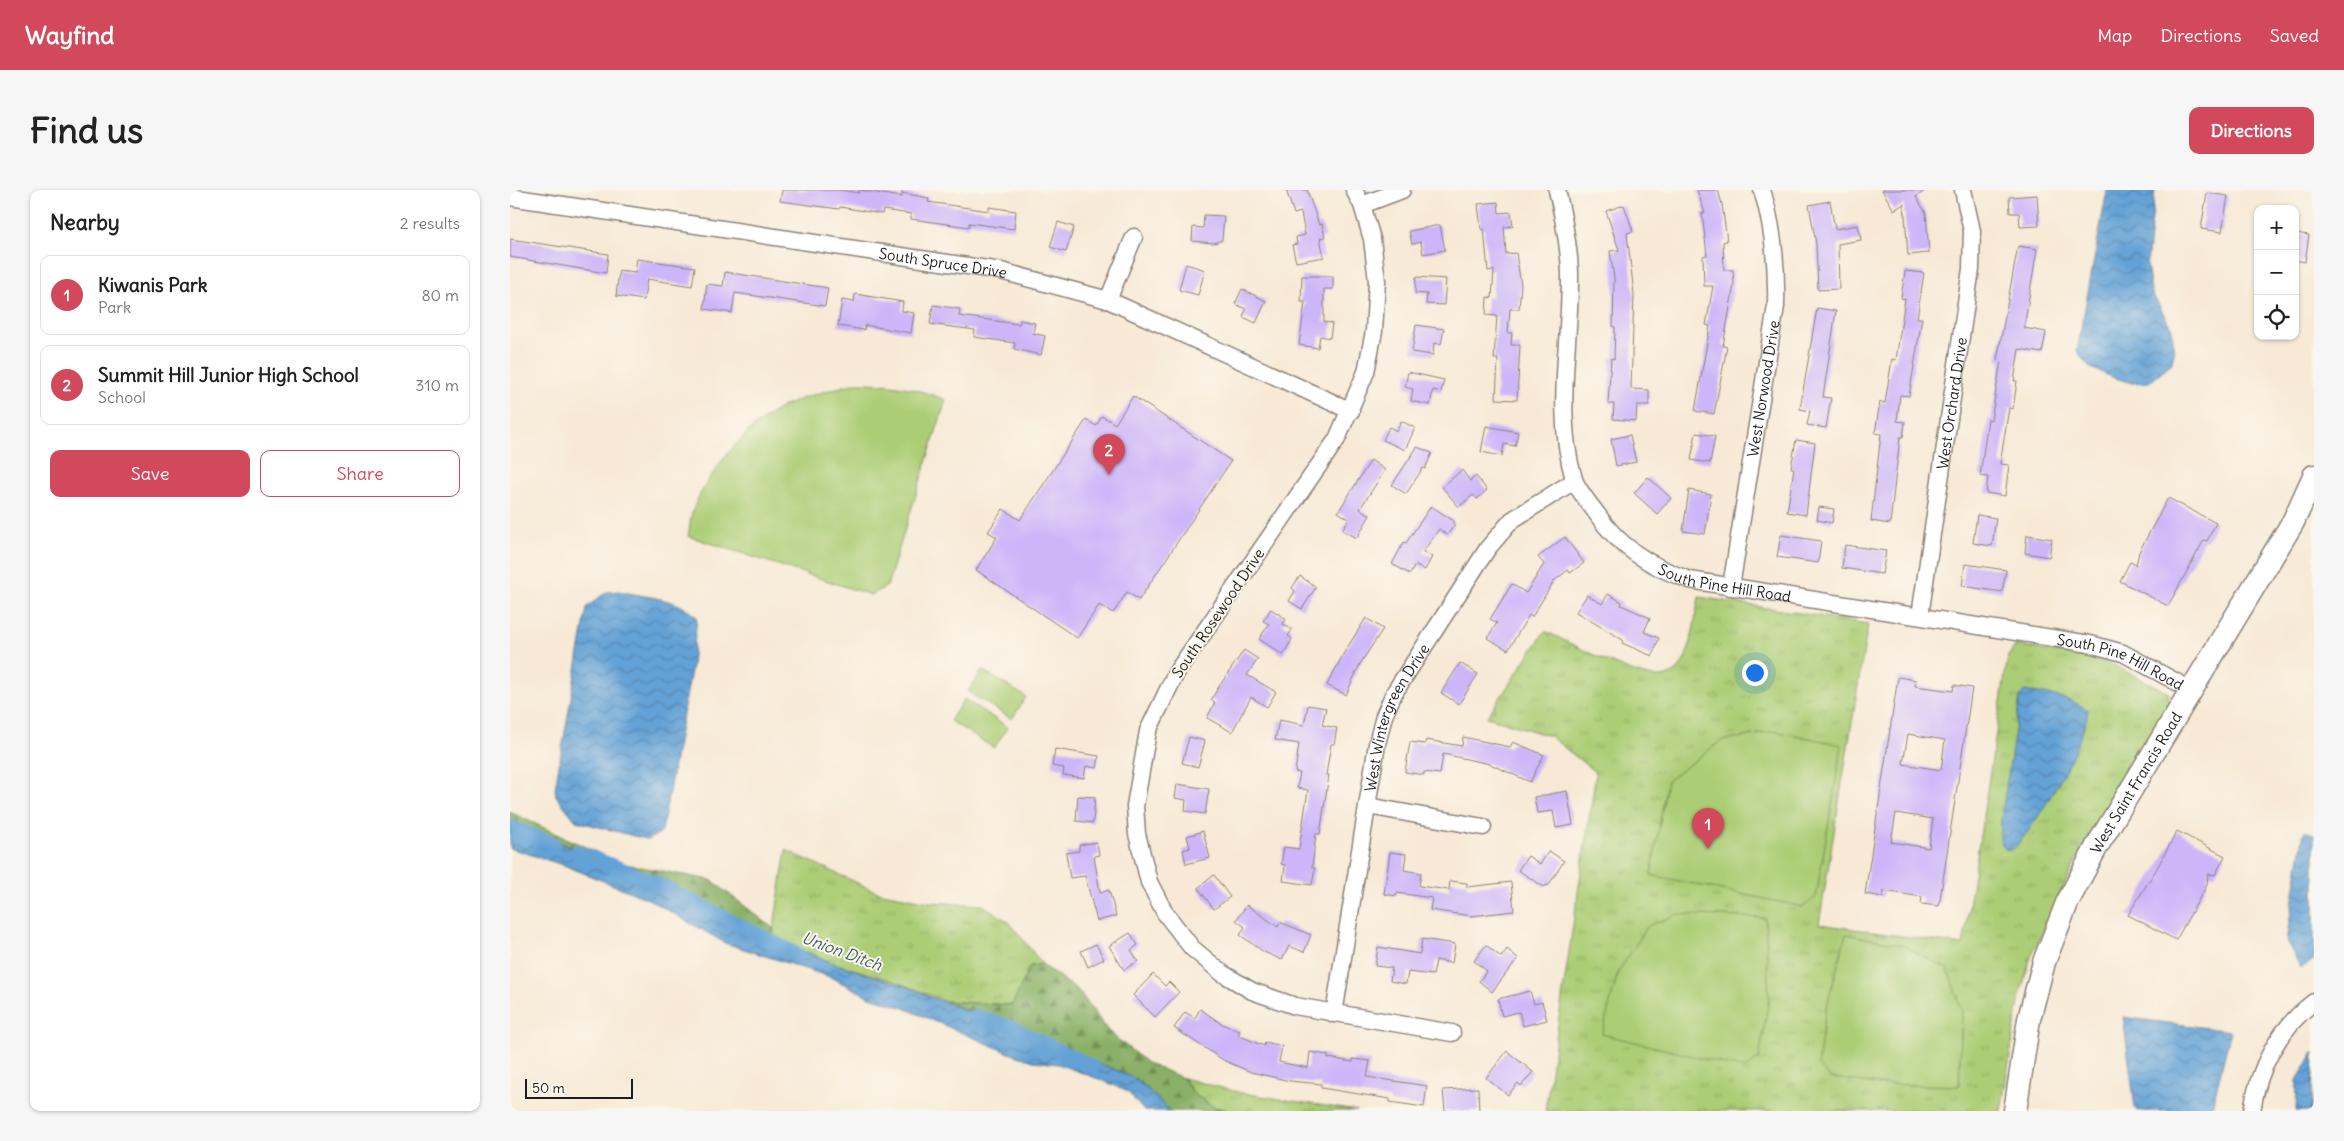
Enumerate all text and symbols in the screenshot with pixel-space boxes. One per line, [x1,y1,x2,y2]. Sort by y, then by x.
text: Wayfind [25,20,114,50]
text: Map [2097,24,2132,47]
text: Directions [2160,24,2242,47]
text: Saved [2270,24,2319,47]
button: Directions [2189,107,2314,154]
text: Find us [30,108,143,152]
map controls [2254,205,2299,340]
button: + [2254,205,2299,250]
text: Nearby [50,209,120,236]
text: 2 results [400,213,460,233]
street label: South Spruce Drive [878,243,1009,282]
button: − [2254,250,2299,295]
text: Kiwanis Park [98,273,207,297]
text: 1 [64,285,70,305]
text: 80 m [421,285,459,305]
button: locate [2254,295,2299,340]
text: Park [98,297,131,317]
street label: West Norwood Drive [1742,319,1783,458]
street label: West Orchard Drive [1932,336,1970,470]
text: Summit Hill Junior High School [98,363,359,387]
text: 2 [63,375,71,395]
text: 310 m [415,375,459,395]
text: School [98,387,146,407]
pin: 2 [1093,434,1125,475]
button: Save [50,450,250,497]
button: Share [260,450,460,497]
street label: South Rosewood Drive [1168,545,1268,681]
street label: South Pine Hill Road [1655,559,1793,606]
street label: South Pine Hill Road [2056,629,2187,694]
street label: West Wintergreen Drive [1360,640,1433,793]
your location [1742,660,1768,686]
street label: West Saint Francis Road [2085,708,2186,856]
pin: 1 [1692,808,1724,849]
water label: Union Ditch [799,927,885,975]
scale bar [525,1076,632,1099]
text: 50 m [532,1079,565,1097]

